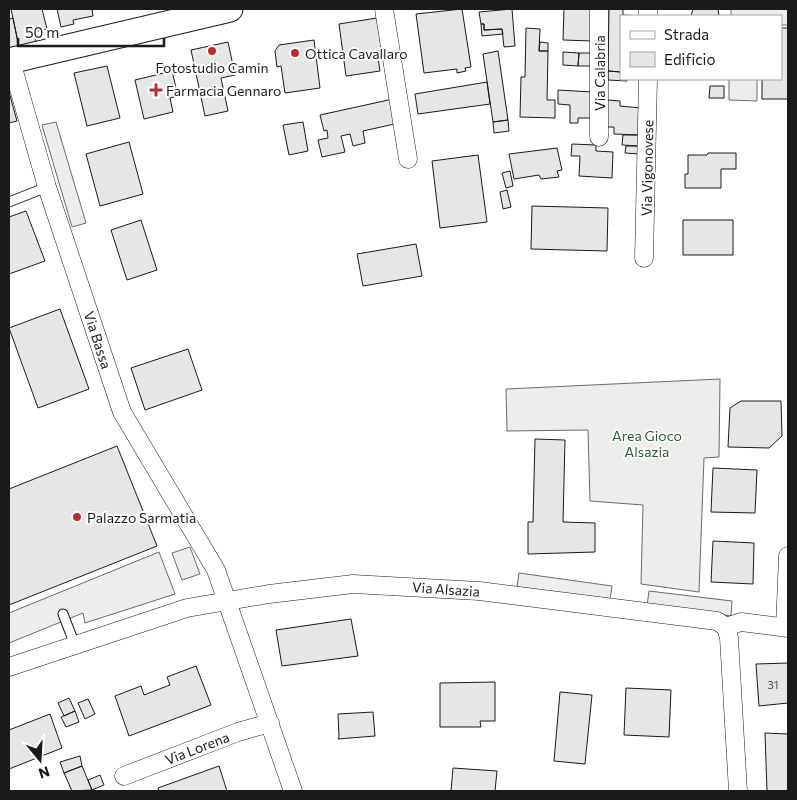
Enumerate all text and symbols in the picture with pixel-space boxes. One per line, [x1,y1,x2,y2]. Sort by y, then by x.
scale bar [18,15,164,47]
legend [620,15,782,80]
text: 50 m [25,23,59,41]
text: Strada [664,25,709,43]
street label: Via Calabria [591,35,608,111]
marker: Fotostudio Camin [206,45,218,57]
place label: Ottica Cavallaro [305,45,408,62]
marker: Ottica Cavallaro [289,47,301,59]
text: Edificio [664,50,715,68]
place label: Fotostudio Camin [155,59,269,76]
place label: Farmacia Gennaro [166,82,281,99]
marker: Farmacia Gennaro [150,84,162,96]
street label: Via Vigonovese [638,120,656,216]
street label: Via Bassa [81,309,115,371]
park label: Area Gioco Alsazia [612,427,682,460]
place label: Palazzo Sarmatia [87,509,196,526]
marker: Palazzo Sarmatia [71,511,83,523]
street label: Via Alsazia [411,578,481,600]
house number: 31 [768,678,778,691]
street label: Via Lorena [162,728,232,768]
north arrow [15,735,65,785]
text: N [37,763,52,783]

